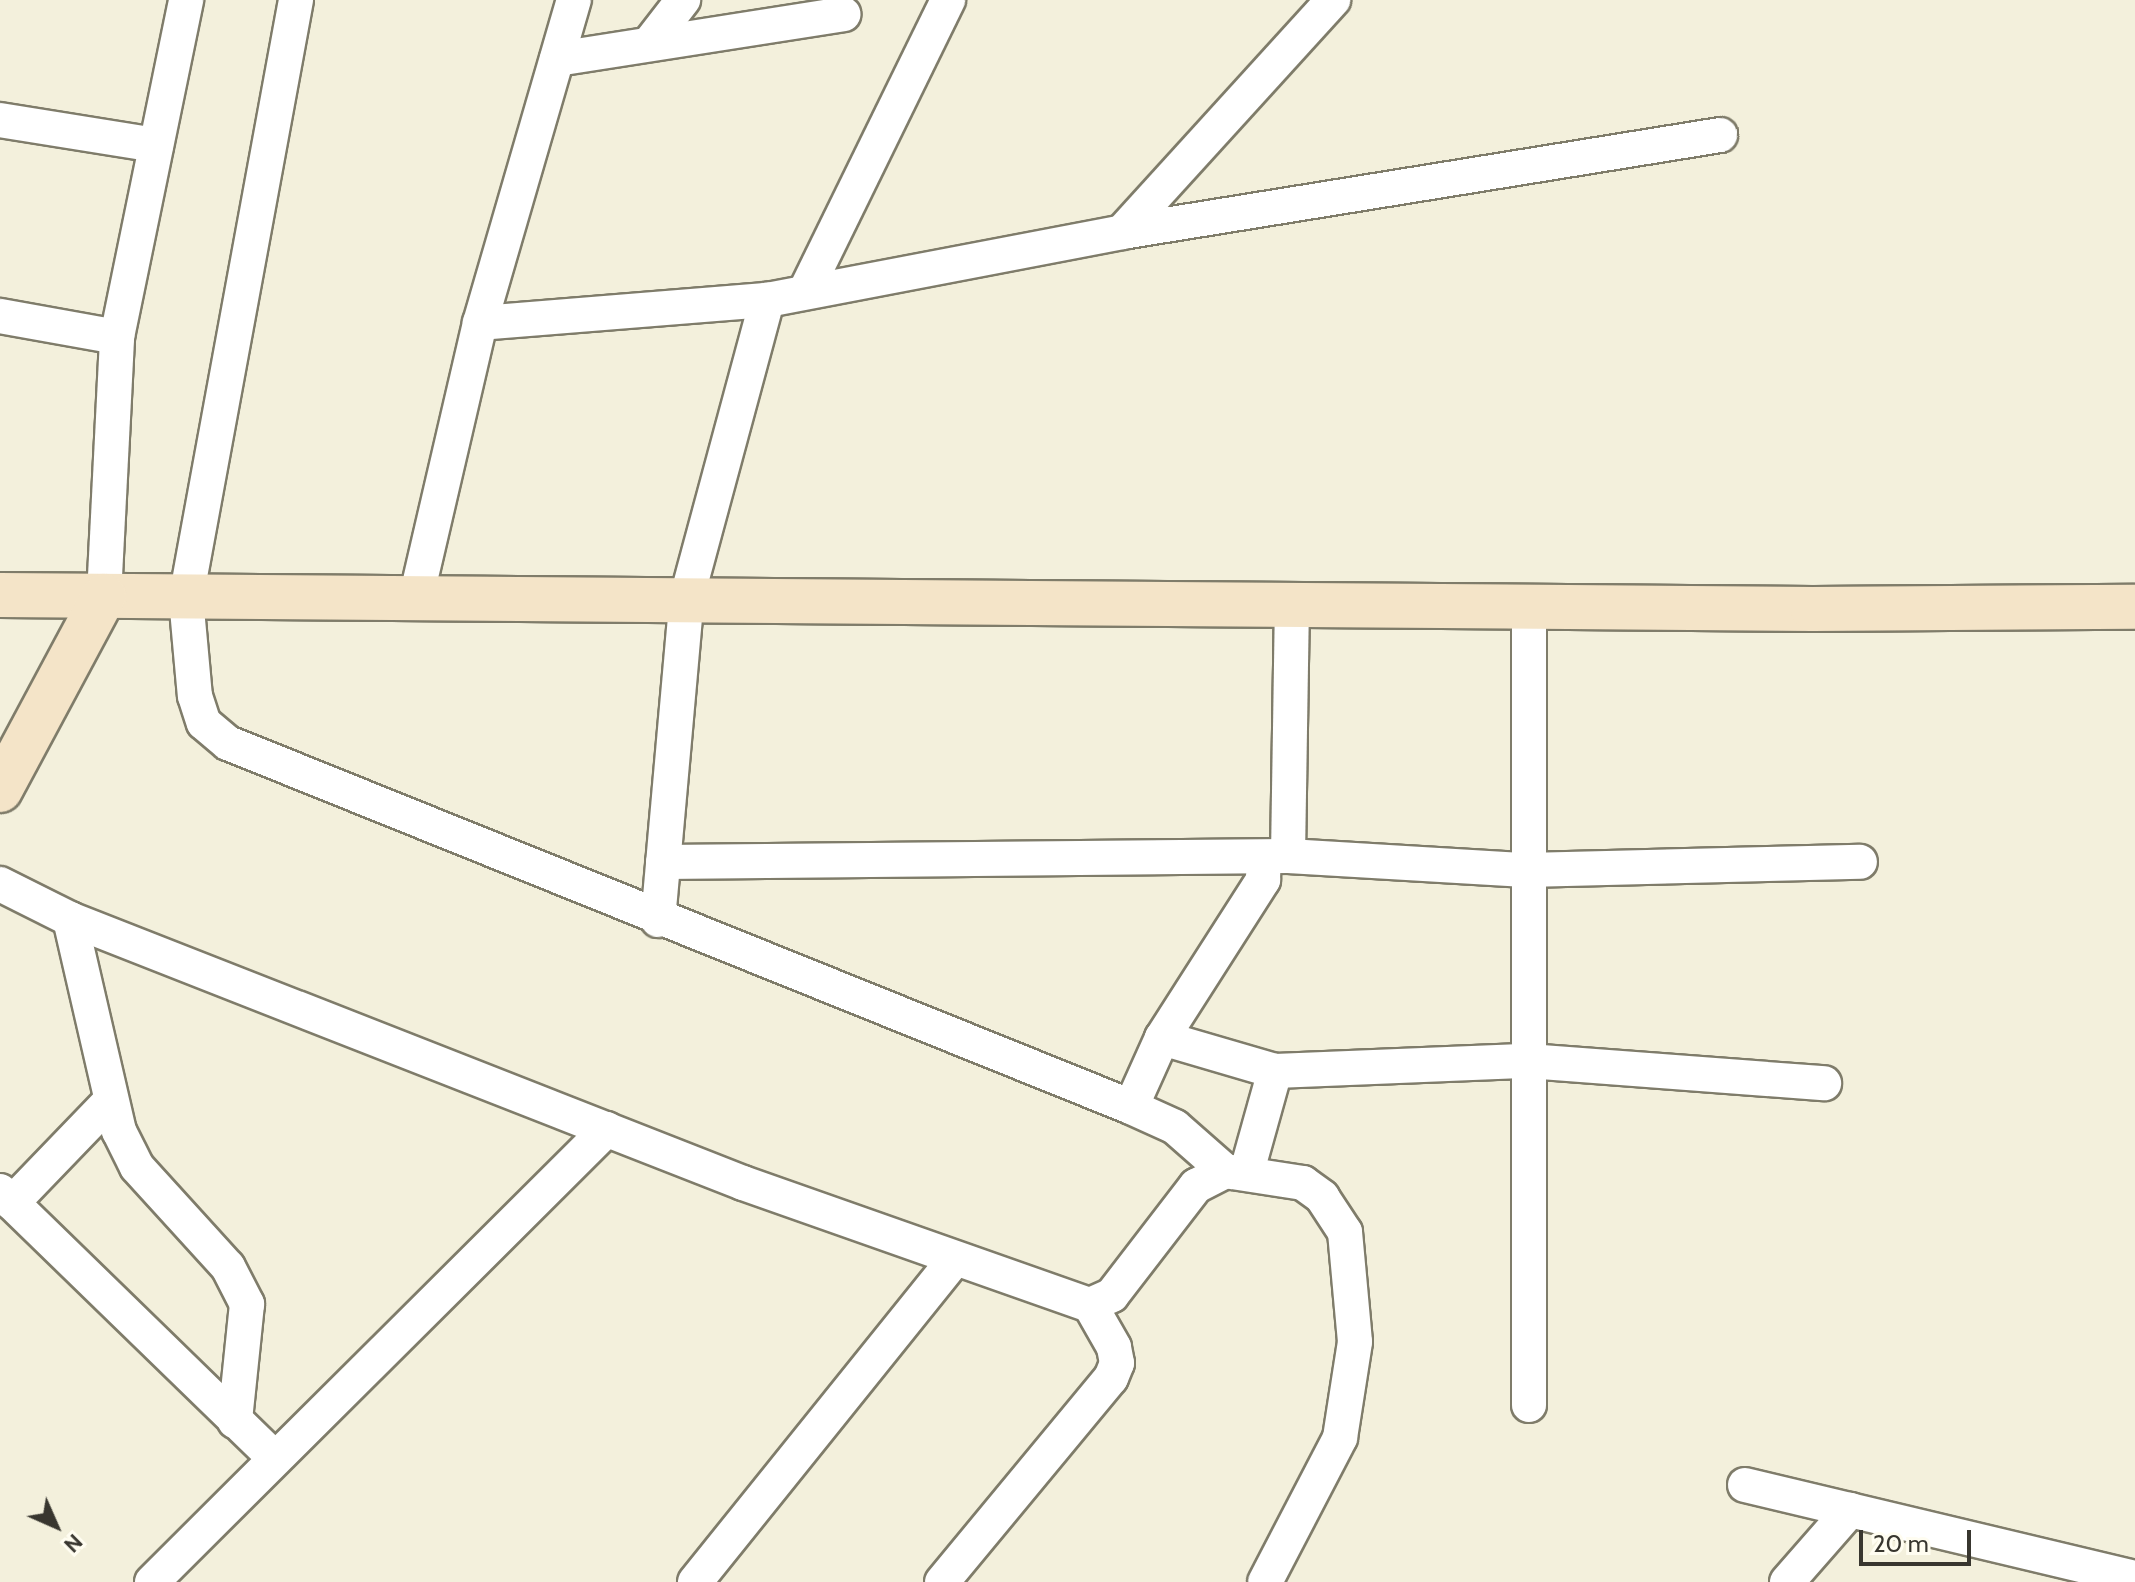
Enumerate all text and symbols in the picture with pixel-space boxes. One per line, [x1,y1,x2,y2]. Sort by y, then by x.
north arrow [16,1486,96,1566]
scale bar [1863,1514,1975,1564]
text: N [58,1528,88,1558]
text: 20 m [1873,1529,1929,1558]

